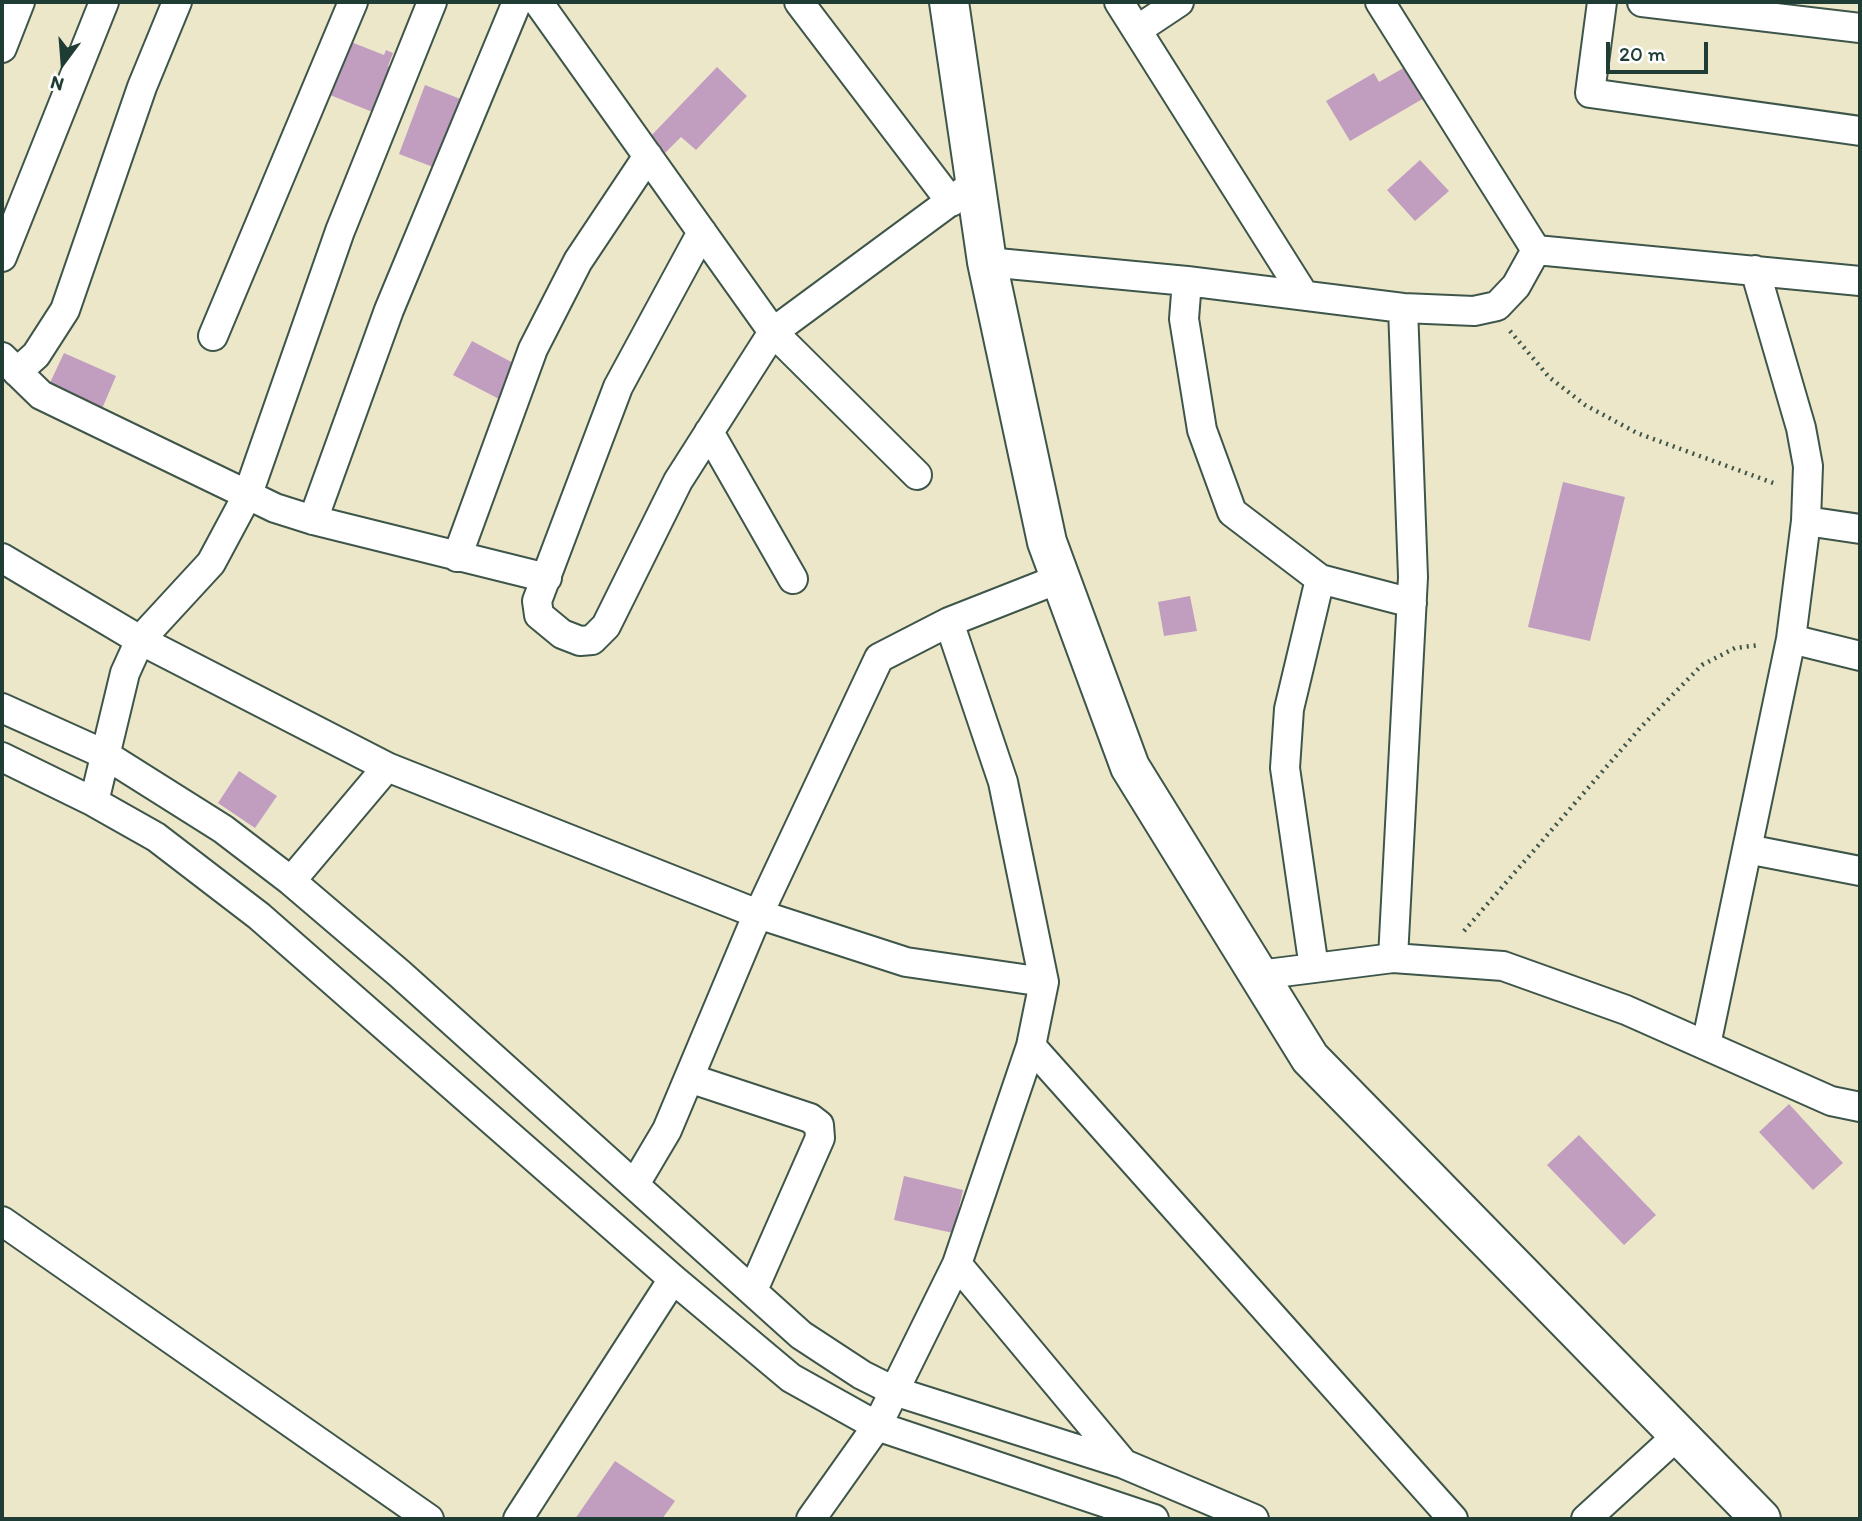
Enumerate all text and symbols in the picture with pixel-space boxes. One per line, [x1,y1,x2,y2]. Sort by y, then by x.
north arrow [28,28,98,98]
scale bar [1610,28,1712,72]
text: 20 m [1619,41,1665,66]
text: N [48,71,66,96]

